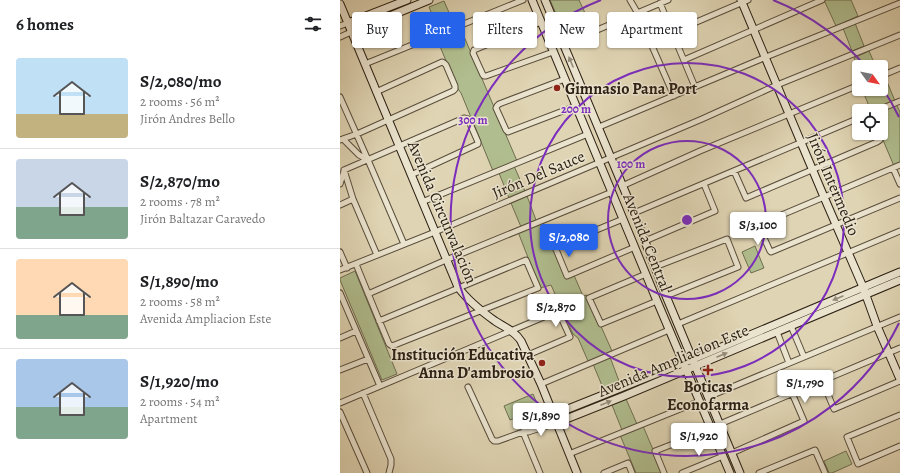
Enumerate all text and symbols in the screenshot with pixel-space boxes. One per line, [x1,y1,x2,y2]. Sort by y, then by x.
chip: Buy [352,12,402,48]
chip: Rent [410,12,465,48]
chip: Filters [473,12,537,48]
chip: New [545,12,599,48]
chip: Apartment [607,12,697,48]
text: 6 homes [16,13,74,36]
icon: filters [302,13,324,35]
one-way arrow [568,56,574,67]
north arrow [852,60,888,96]
map controls [852,60,888,140]
text: S/2,080/mo [140,70,221,93]
icon: home [48,74,96,122]
place label: Gimnasio Pana Port [565,78,698,100]
marker: Gimnasio Pana Port [552,83,562,93]
text: 2 rooms · 56 m² [140,93,220,110]
text: 200 m [561,101,591,117]
button: locate [852,104,888,140]
text: Jirón Andres Bello [140,110,235,127]
text: 300 m [458,112,488,128]
street label: Jirón Intermedio [802,130,865,239]
street label: Avenida Circunvalación [402,137,482,287]
street label: Jirón Del Sauce [489,145,588,204]
text: 100 m [617,156,645,172]
text: S/2,870/mo [140,170,220,193]
icon: home [48,175,96,223]
street label: Avenida Central [617,189,677,295]
text: 2 rooms · 78 m² [140,193,220,210]
text: Jirón Baltazar Caravedo [140,210,265,227]
pin: S/3,100 [721,212,795,246]
centre of rings [680,213,694,227]
text: S/3,100 [739,216,777,233]
pin: S/2,080 [532,224,606,258]
text: S/2,080 [549,228,589,245]
text: S/1,890/mo [140,270,219,293]
icon: home [48,275,96,323]
text: 2 rooms · 58 m² [140,293,220,310]
pin: S/2,870 [519,294,593,328]
one-way arrow [832,295,844,301]
text: S/2,870 [536,298,576,315]
text: Avenida Ampliacion Este [140,310,271,327]
street label: Avenida Ampliacion Este [594,319,752,403]
place label: Institución Educativa Anna D'ambrosio [391,344,534,384]
one-way arrow [717,351,729,357]
marker: Institución Educativa Anna D'ambrosio [537,358,547,368]
marker: Boticas Econofarma [703,365,713,375]
text: S/1,920/mo [140,370,219,393]
pin: S/1,790 [768,370,842,404]
text: S/1,790 [786,374,824,391]
icon: home [48,375,96,423]
place label: Boticas Econofarma [667,376,749,416]
text: 2 rooms · 54 m² [140,393,219,410]
one-way arrow [600,400,612,406]
pin: S/1,890 [504,403,578,437]
text: S/1,890 [522,407,560,424]
text: Apartment [140,410,198,427]
pin: S/1,920 [662,423,736,457]
text: S/1,920 [680,427,718,444]

